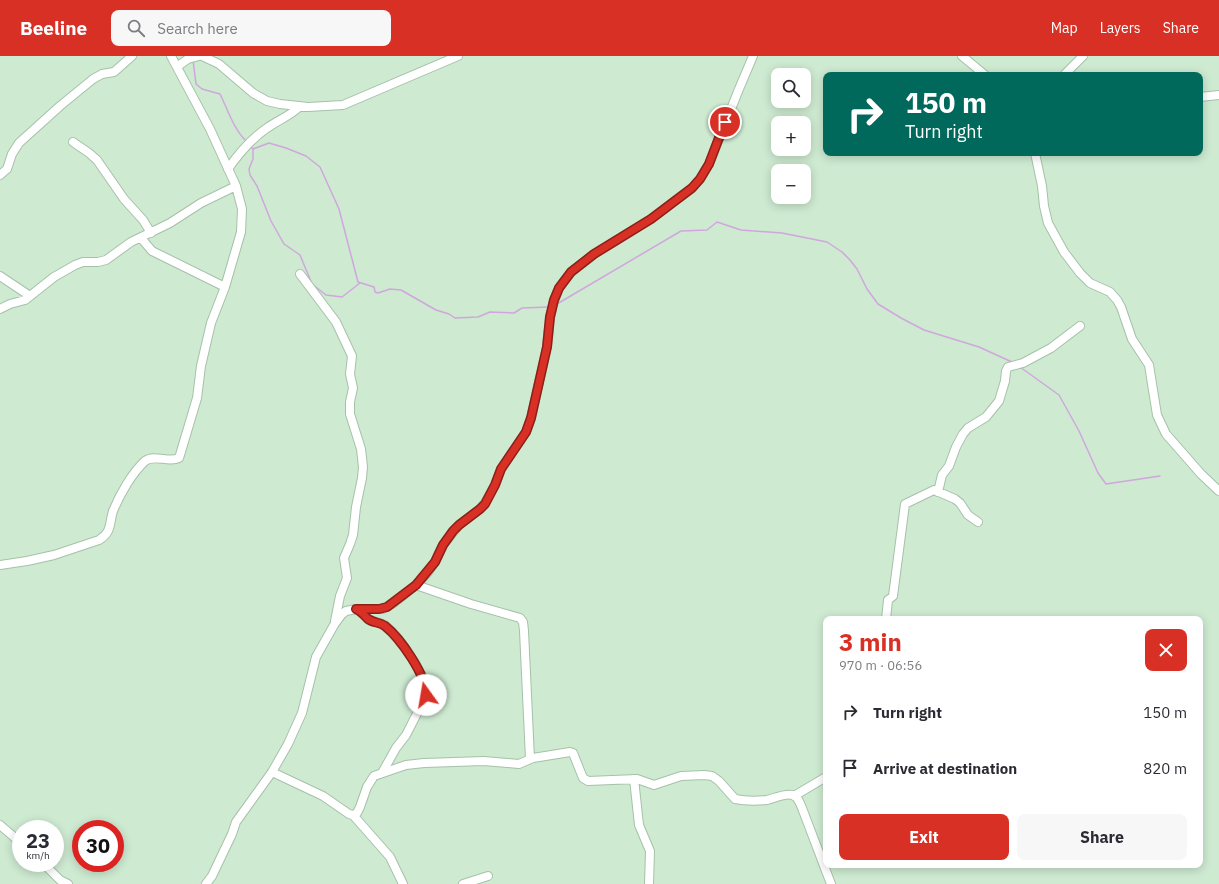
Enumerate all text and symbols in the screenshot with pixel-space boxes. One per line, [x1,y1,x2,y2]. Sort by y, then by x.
search box [111,10,391,46]
text: Beeline [20,16,87,40]
icon: search [125,17,147,39]
text: Search here [157,19,238,38]
text: Map [1051,19,1078,37]
text: Layers [1100,19,1141,37]
text: Share [1163,19,1199,37]
map controls [771,68,811,204]
button: search [771,68,811,108]
text: 150 m [905,84,987,121]
icon: right [839,88,891,140]
pin [708,105,742,139]
icon: arrive [714,111,736,133]
button: + [771,116,811,156]
text: Turn right [905,120,983,143]
button: − [771,164,811,204]
text: 3 min [839,626,902,658]
button: close [1145,629,1187,671]
text: 970 m · 06:56 [839,657,922,674]
position arrow [405,674,447,716]
icon: right [839,701,861,723]
text: Turn right [873,703,942,722]
text: 150 m [1143,703,1187,722]
icon: arrive [839,757,861,779]
text: Arrive at destination [873,759,1017,778]
text: 820 m [1143,759,1187,778]
button: Exit [839,814,1009,860]
button: Share [1017,814,1187,860]
speed limit sign: 30 [72,820,124,872]
text: 23 [26,827,50,854]
text: km/h [26,849,50,862]

